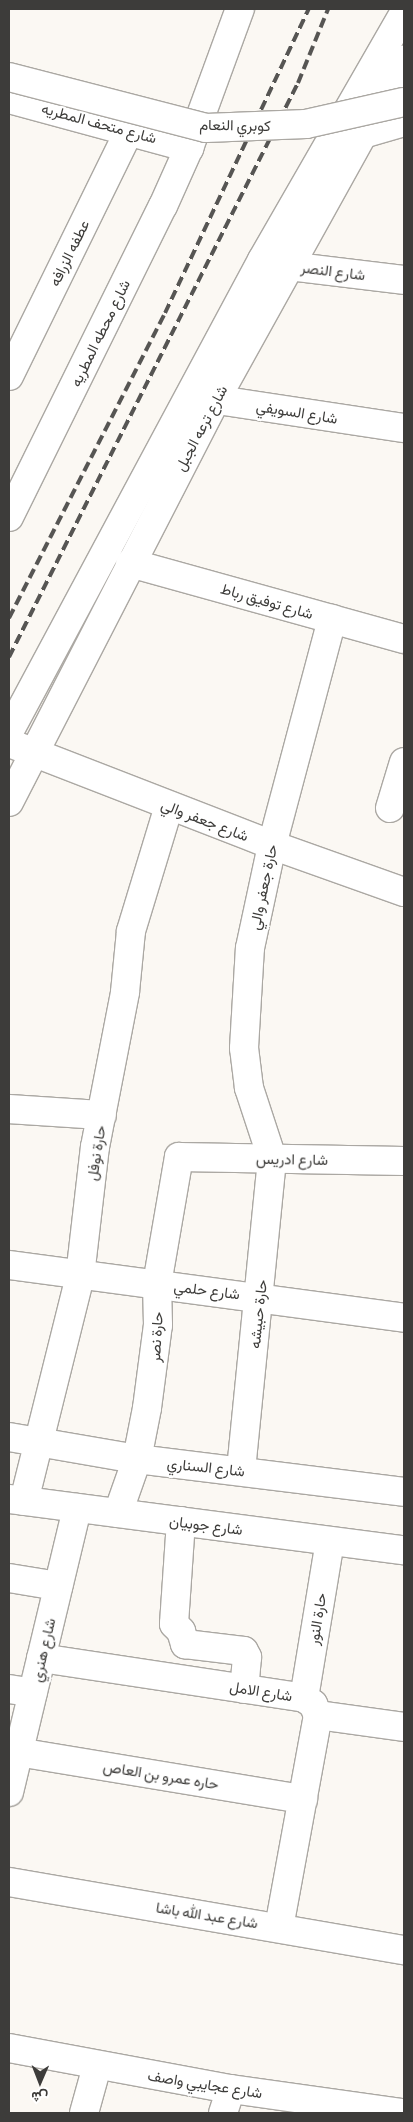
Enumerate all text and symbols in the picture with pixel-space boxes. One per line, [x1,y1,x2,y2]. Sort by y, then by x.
street label: شارع متحف المطريه [39,99,159,147]
street label: كوبري النعام [199,115,271,135]
street label: عطفه الزرافه [45,217,93,289]
street label: شارع النصر [300,258,366,284]
street label: شارع محطه المطريه [66,276,134,390]
street label: شارع ترعه الجبل [171,382,231,474]
street label: شارع السويفي [255,397,339,427]
street label: شارع توفيق رباط [219,579,315,623]
street label: شارع جعفر والي [159,795,251,845]
street label: حارة جعفر والي [245,843,281,931]
street label: حارة نوفل [83,1124,109,1182]
street label: شارع ادريس [256,1149,328,1169]
street label: شارع حلمي [173,1277,241,1303]
street label: حارة حبيشه [245,1279,271,1349]
street label: حارة نصر [146,1311,166,1363]
street label: شارع السناري [166,1454,246,1480]
street label: شارع جوبيان [168,1512,244,1538]
street label: حارة النور [304,1592,330,1646]
street label: شارع هنري [27,1616,59,1684]
street label: شارع الامل [228,1677,294,1705]
street label: حاره عمرو بن العاص [102,1757,220,1793]
street label: شارع عبد الله باشا [155,1898,259,1932]
north arrow [15,2057,65,2107]
street label: شارع عجايبي واصف [146,2066,264,2102]
text: ش [31,2088,48,2107]

